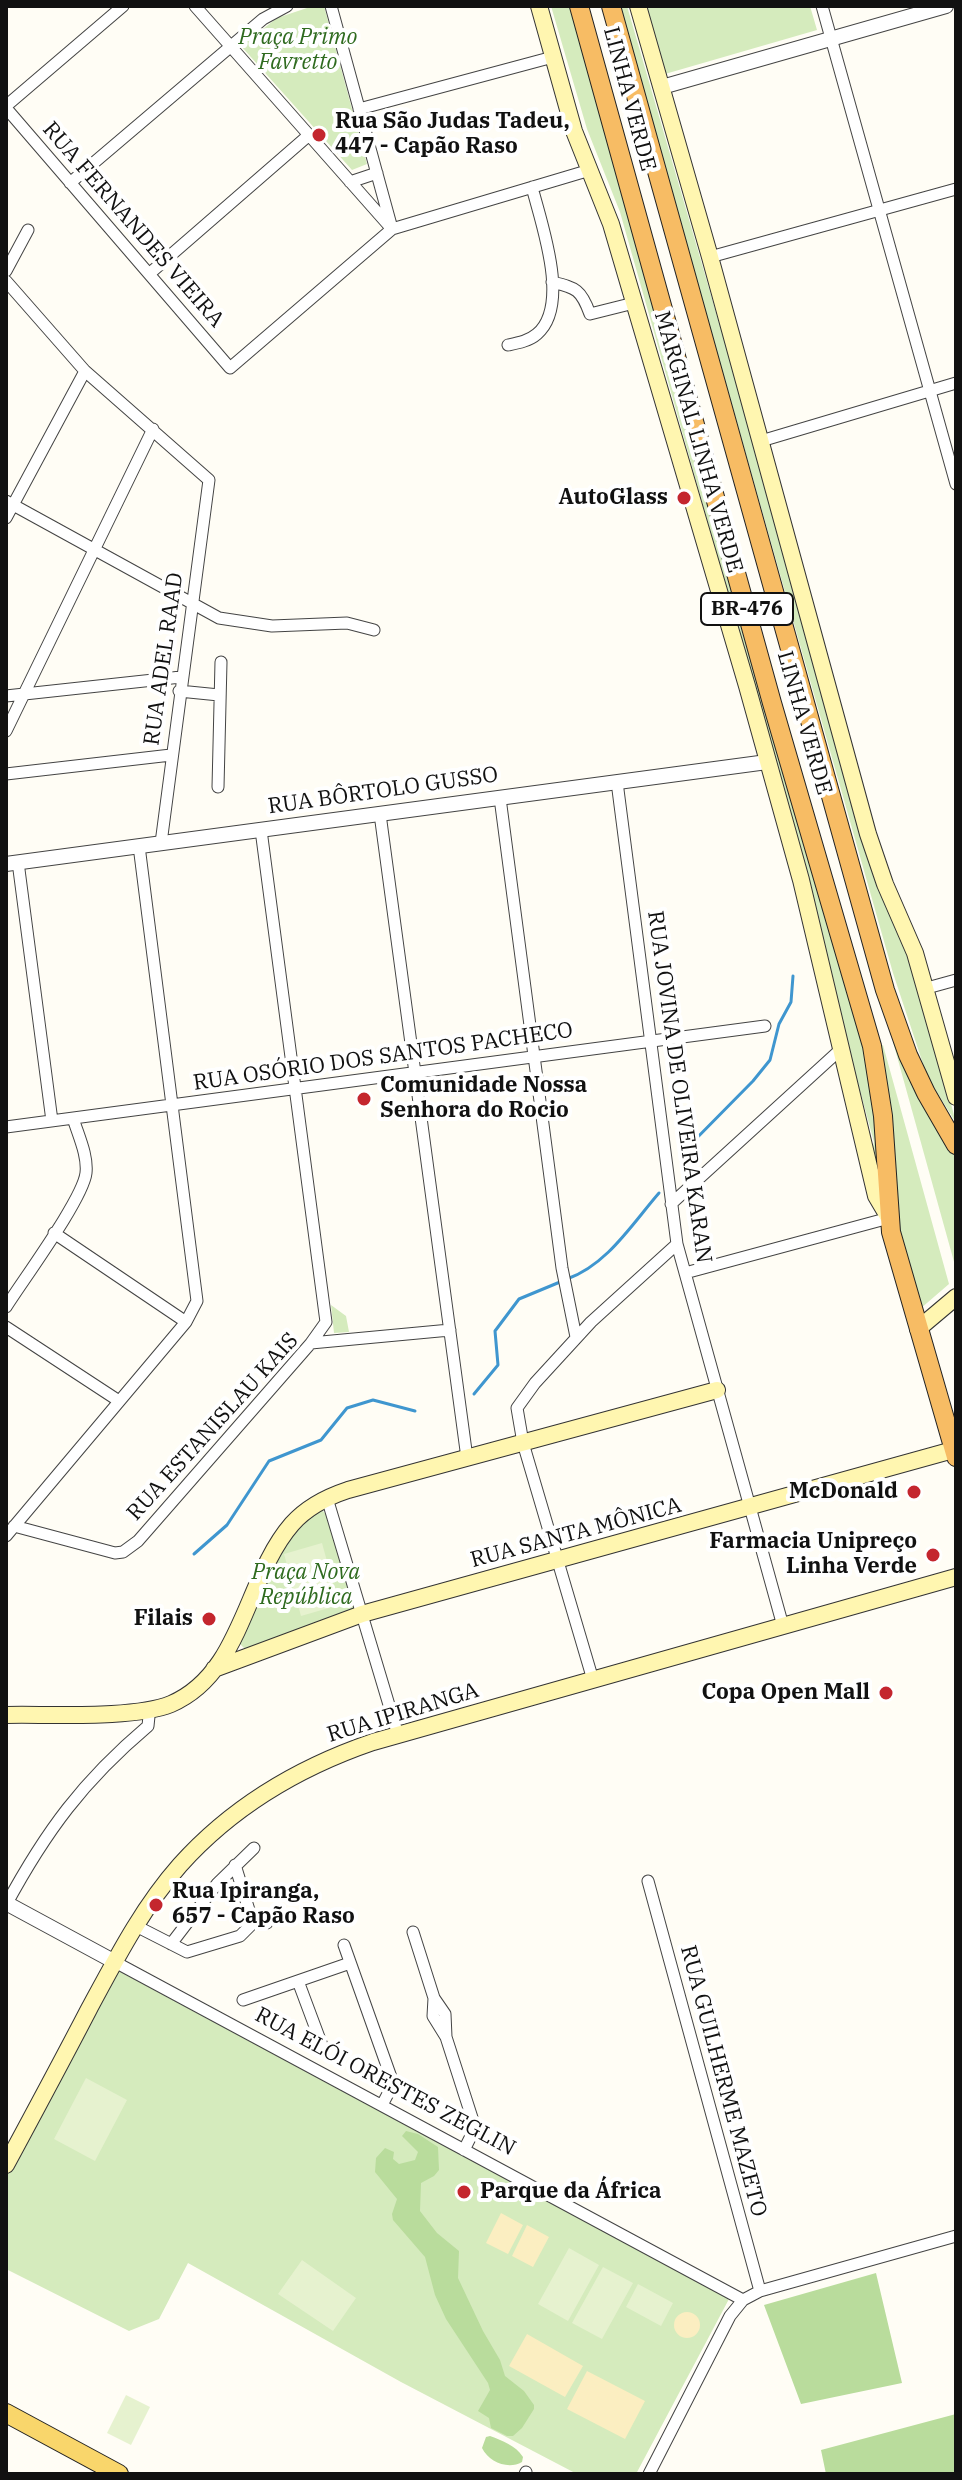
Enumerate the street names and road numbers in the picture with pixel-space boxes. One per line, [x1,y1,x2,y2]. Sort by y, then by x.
street label: LINHA VERDE [597,24,661,174]
street label: RUA FERNANDES VIEIRA [37,117,229,333]
street label: MARGINAL LINHA VERDE [648,308,748,576]
street label: RUA ADEL RAAD [139,571,189,747]
road number: BR-476 [701,593,793,625]
street label: LINHA VERDE [771,648,837,798]
street label: RUA BÔRTOLO GUSSO [266,762,500,820]
street label: RUA JOVINA DE OLIVEIRA KARAN [641,909,717,1265]
street label: RUA OSÓRIO DOS SANTOS PACHECO [191,1017,575,1097]
street label: RUA ESTANISLAU KAIS [122,1328,304,1526]
street label: RUA SANTA MÔNICA [468,1492,684,1574]
street label: RUA IPIRANGA [324,1677,482,1749]
street label: RUA GUILHERME MAZETO [674,1942,772,2220]
street label: RUA ELÓI ORESTES ZEGLIN [250,2002,520,2162]

